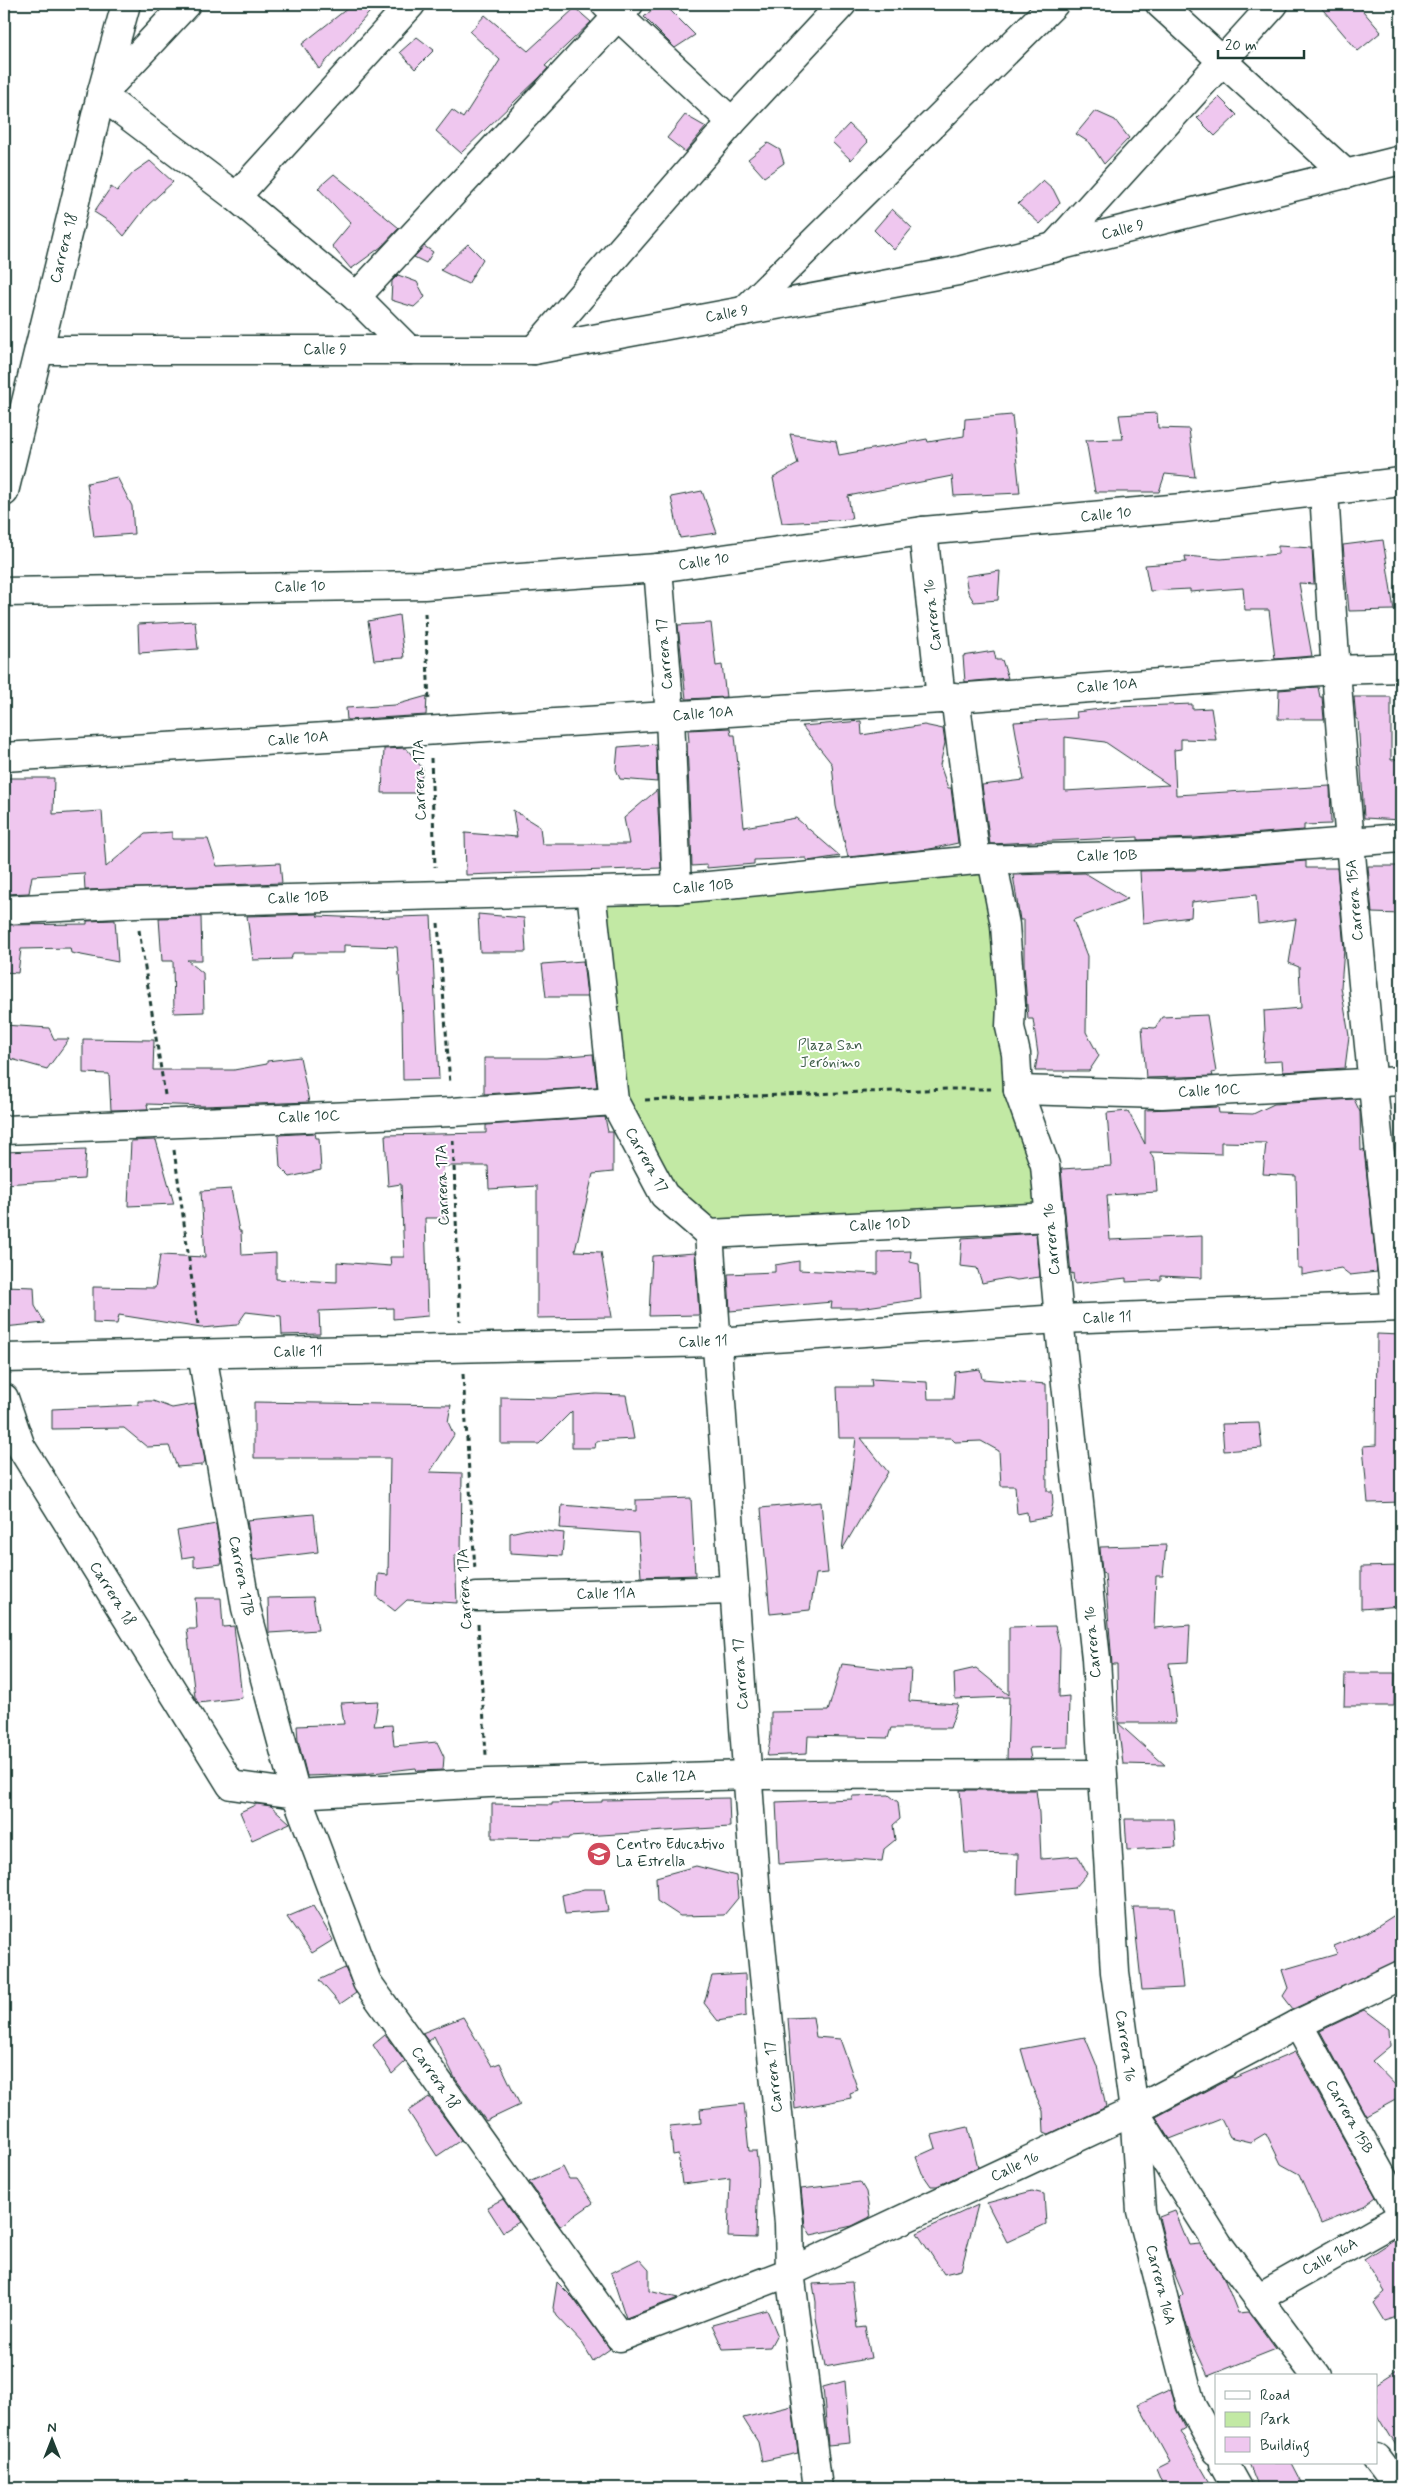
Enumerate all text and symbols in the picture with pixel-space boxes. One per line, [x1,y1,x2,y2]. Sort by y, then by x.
scale bar [1218,28,1304,60]
text: 20 m [1225,36,1257,56]
street label: Carrera 18 [46,211,82,285]
street label: Calle 9 [1099,215,1147,245]
street label: Calle 9 [704,300,750,328]
street label: Calle 9 [303,340,347,360]
street label: Calle 10 [1079,503,1133,527]
street label: Calle 10 [677,549,731,575]
street label: Calle 10 [274,577,326,597]
street label: Carrera 16 [919,578,947,652]
street label: Carrera 17 [652,617,678,691]
street label: Calle 10A [1076,674,1138,698]
street label: Calle 10A [672,702,734,726]
street label: Calle 10A [267,727,329,751]
street label: Carrera 17A [409,739,431,821]
street label: Calle 10B [1076,845,1138,867]
street label: Carrera 15A [1341,858,1369,942]
street label: Calle 10B [672,875,734,899]
street label: Calle 10B [267,887,329,909]
park label: Plaza San Jerónimo [797,1036,863,1073]
street label: Calle 10C [1177,1079,1241,1103]
street label: Calle 10C [278,1106,341,1128]
street label: Carrera 17 [620,1124,672,1197]
street label: Carrera 17A [432,1144,454,1226]
street label: Carrera 16 [1039,1202,1065,1276]
street label: Calle 10D [849,1213,911,1237]
street label: Calle 11 [1082,1307,1132,1329]
street label: Calle 11 [678,1331,728,1353]
street label: Calle 11 [273,1342,323,1362]
street label: Carrera 17B [223,1534,259,1618]
street label: Carrera 17A [453,1548,477,1630]
street label: Carrera 18 [84,1558,140,1630]
street label: Calle 11A [576,1583,636,1605]
street label: Carrera 16 [1080,1605,1106,1679]
street label: Carrera 17 [728,1637,753,1710]
street label: Calle 12A [635,1766,697,1788]
place label: Centro Educativo La Estrella [616,1835,725,1872]
school or university icon: Centro Educativo La Estrella [586,1841,612,1867]
street label: Carrera 16 [1110,2009,1140,2083]
street label: Carrera 17 [760,2040,788,2114]
street label: Carrera 18 [406,2043,464,2113]
street label: Carrera 15B [1321,2077,1377,2157]
street label: Calle 16 [988,2147,1042,2187]
street label: Calle 16A [1298,2233,1362,2281]
street label: Carrera 16A [1140,2243,1180,2327]
legend [1215,2374,1378,2464]
text: Road [1260,2386,1290,2406]
text: Park [1260,2410,1290,2430]
north arrow [28,2414,78,2464]
text: N [47,2419,57,2437]
text: Building [1260,2436,1310,2457]

